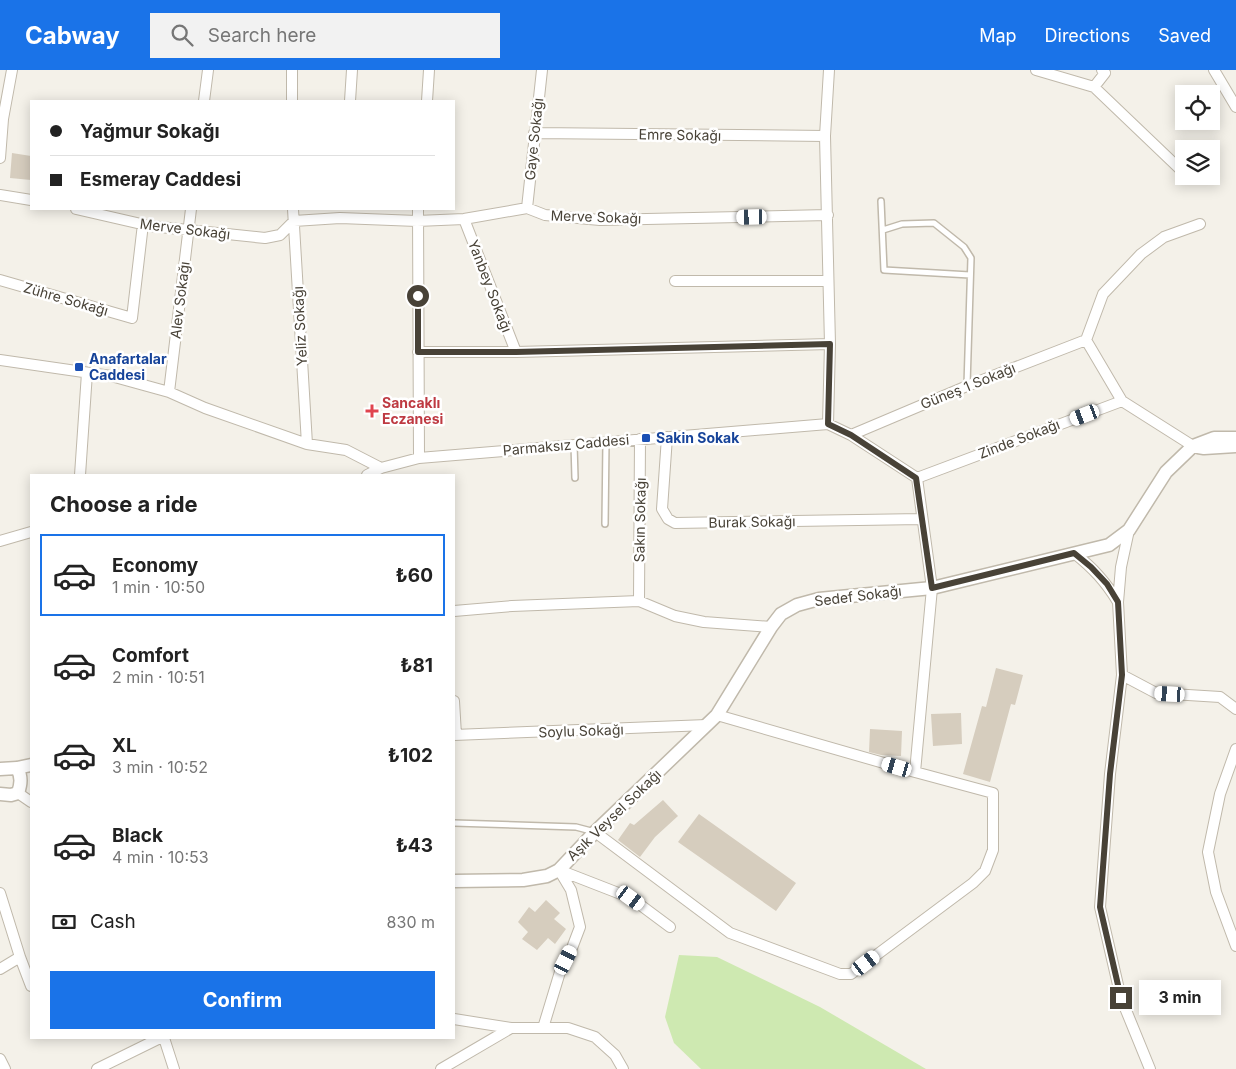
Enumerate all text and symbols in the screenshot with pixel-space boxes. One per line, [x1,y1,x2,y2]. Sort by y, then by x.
search box [150,13,500,58]
text: Cabway [25,21,120,50]
icon: search [168,21,196,49]
text: Search here [208,24,316,47]
text: Map [979,25,1017,46]
text: Directions [1045,25,1130,46]
text: Saved [1158,25,1211,46]
map controls [1175,85,1220,185]
button: locate [1175,85,1220,130]
street label: Gaye Sokağı [521,97,546,181]
text: Yağmur Sokağı [80,120,220,143]
street label: Emre Sokağı [639,125,722,144]
button: layers [1175,140,1220,185]
text: Esmeray Caddesi [80,168,241,191]
street label: Merve Sokağı [550,206,642,227]
car [736,209,767,225]
street label: Merve Sokağı [139,215,231,242]
street label: Yanbey Sokağı [465,237,516,335]
street label: Alev Sokağı [166,260,193,340]
street label: Zühre Sokağı [22,278,110,319]
route start [407,285,429,307]
street label: Yeliz Sokağı [289,286,310,366]
place label: Anafartalar Caddesi [89,350,167,383]
street label: Güneş 1 Sokağı [918,359,1018,412]
marker: Anafartalar Caddesi [73,361,85,373]
place label: Sancaklı Eczanesi [382,394,444,427]
car [1068,403,1101,427]
marker: Sancaklı Eczanesi [366,405,378,417]
street label: Zinde Sokağı [976,415,1062,462]
place label: Sakin Sokak [656,429,740,446]
street label: Parmaksız Caddesi [502,431,630,458]
marker: Sakin Sokak [640,432,652,444]
street label: Sakın Sokağı [630,477,649,563]
text: Choose a ride [50,491,198,517]
street label: Burak Sokağı [708,512,796,531]
icon: car [52,553,97,598]
text: Economy [112,554,198,577]
text: ₺60 [396,564,433,587]
text: 1 min · 10:50 [112,577,205,597]
street label: Sedef Sokağı [813,582,903,609]
icon: car [52,643,97,688]
text: Comfort [112,644,189,667]
text: ₺81 [400,654,433,677]
text: 2 min · 10:51 [112,667,205,687]
car [1154,686,1185,702]
street label: Soylu Sokağı [538,721,624,740]
icon: car [52,733,97,778]
text: XL [112,734,137,757]
text: ₺102 [388,744,433,767]
car [880,756,913,778]
text: 3 min · 10:52 [112,757,208,777]
street label: Aşık Veysel Sokağı [563,765,664,864]
icon: car [52,823,97,868]
text: Black [112,824,163,847]
text: ₺43 [396,834,433,857]
text: 4 min · 10:53 [112,847,209,867]
car [614,883,647,913]
icon: cash [50,908,78,936]
text: Cash [90,910,136,933]
text: 830 m [387,912,435,932]
car [552,943,579,977]
car [849,948,882,978]
button: Confirm [50,971,435,1029]
callout: 3 min [1138,980,1221,1016]
route end [1110,987,1132,1009]
text: 3 min [1158,987,1202,1007]

